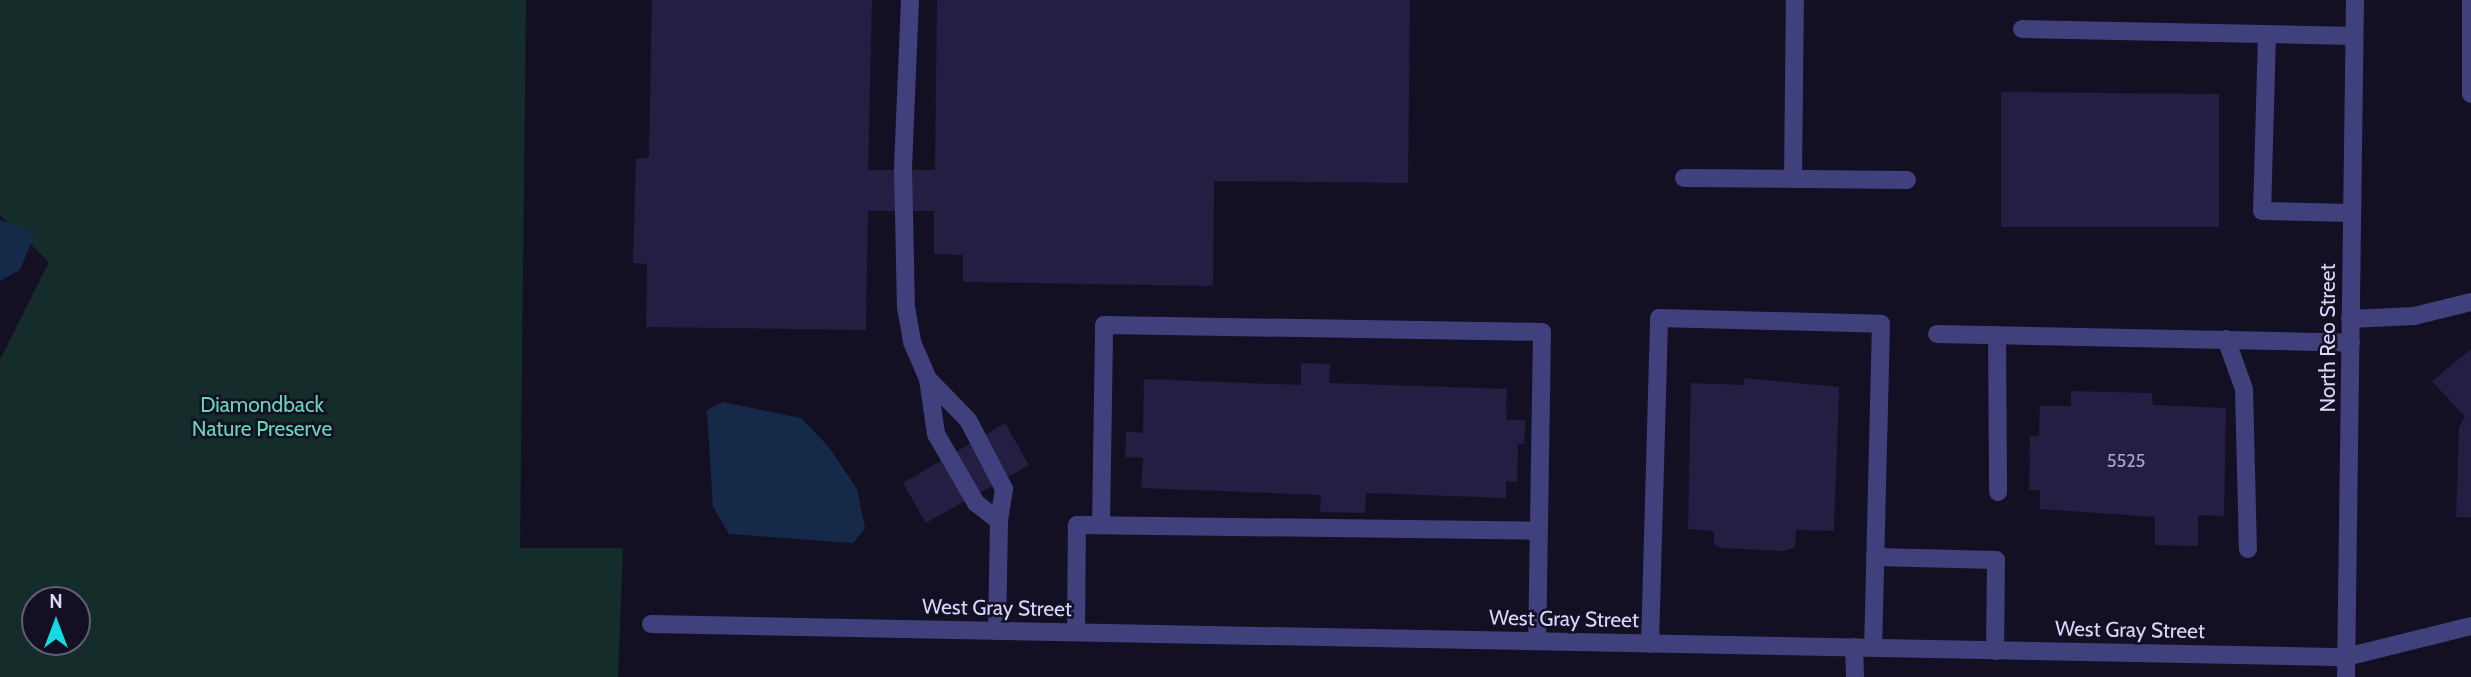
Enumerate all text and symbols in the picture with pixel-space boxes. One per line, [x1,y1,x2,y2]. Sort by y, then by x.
street label: North Reo Street [2315,263,2341,413]
park label: Diamondback Nature Preserve [192,392,332,442]
house number: 5525 [2107,450,2145,472]
north arrow [21,586,91,656]
text: N [49,590,63,613]
street label: West Gray Street [922,594,1072,622]
street label: West Gray Street [1489,605,1639,633]
street label: West Gray Street [2055,616,2205,644]

